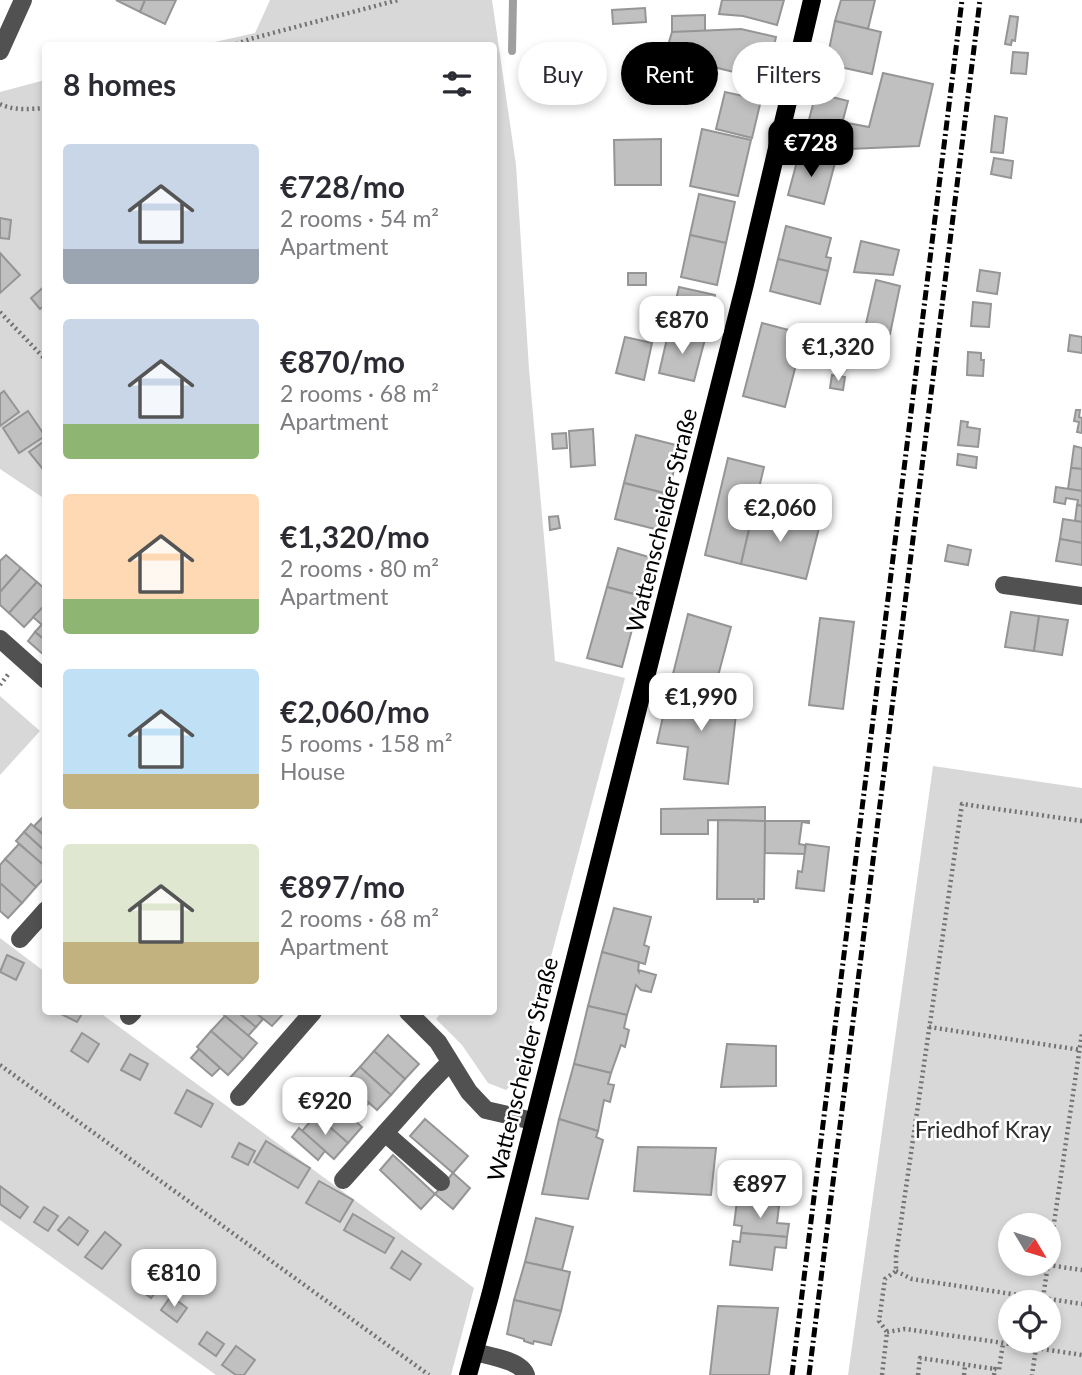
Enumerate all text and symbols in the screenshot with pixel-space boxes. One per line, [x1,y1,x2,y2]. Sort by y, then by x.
chip: Buy [518,42,607,105]
chip: Rent [621,42,718,105]
chip: Filters [732,42,845,105]
icon: filters [438,65,476,103]
text: 8 homes [63,66,176,102]
pin: €728 [770,120,852,179]
text: €728 [784,128,838,156]
text: €728/mo [280,168,405,204]
icon: home [119,172,203,256]
text: 2 rooms · 54 m² [280,204,439,232]
text: Apartment [280,232,388,260]
pin: €870 [641,296,723,356]
text: €870 [655,305,709,333]
pin: €1,320 [781,324,895,383]
text: €1,320 [802,332,874,360]
text: €870/mo [280,343,405,379]
icon: home [119,347,203,431]
text: 2 rooms · 68 m² [280,379,439,407]
street label: Wattenscheider Straße [620,405,702,635]
text: Apartment [280,407,388,435]
pin: €2,060 [723,484,837,544]
text: €2,060 [744,493,816,521]
text: €1,320/mo [280,518,429,554]
icon: home [119,522,203,606]
text: 2 rooms · 80 m² [280,554,439,582]
text: Apartment [280,582,388,610]
pin: €1,990 [644,674,758,733]
text: €1,990 [665,682,737,710]
text: €2,060/mo [280,693,429,729]
icon: home [119,697,203,781]
text: 5 rooms · 158 m² [280,729,452,757]
text: House [280,757,345,785]
text: €897/mo [280,868,405,904]
icon: home [119,872,203,956]
text: 2 rooms · 68 m² [280,904,439,932]
text: Apartment [280,932,388,960]
street label: Wattenscheider Straße [481,954,563,1184]
pin: €920 [284,1078,366,1137]
text: €920 [298,1086,352,1114]
park label: Friedhof Kray [915,1115,1051,1143]
pin: €897 [719,1160,801,1220]
text: €897 [733,1169,787,1197]
north arrow [998,1213,1060,1276]
map controls [998,1213,1061,1353]
pin: €810 [133,1250,215,1309]
text: €810 [147,1258,201,1286]
button: locate [998,1290,1061,1353]

